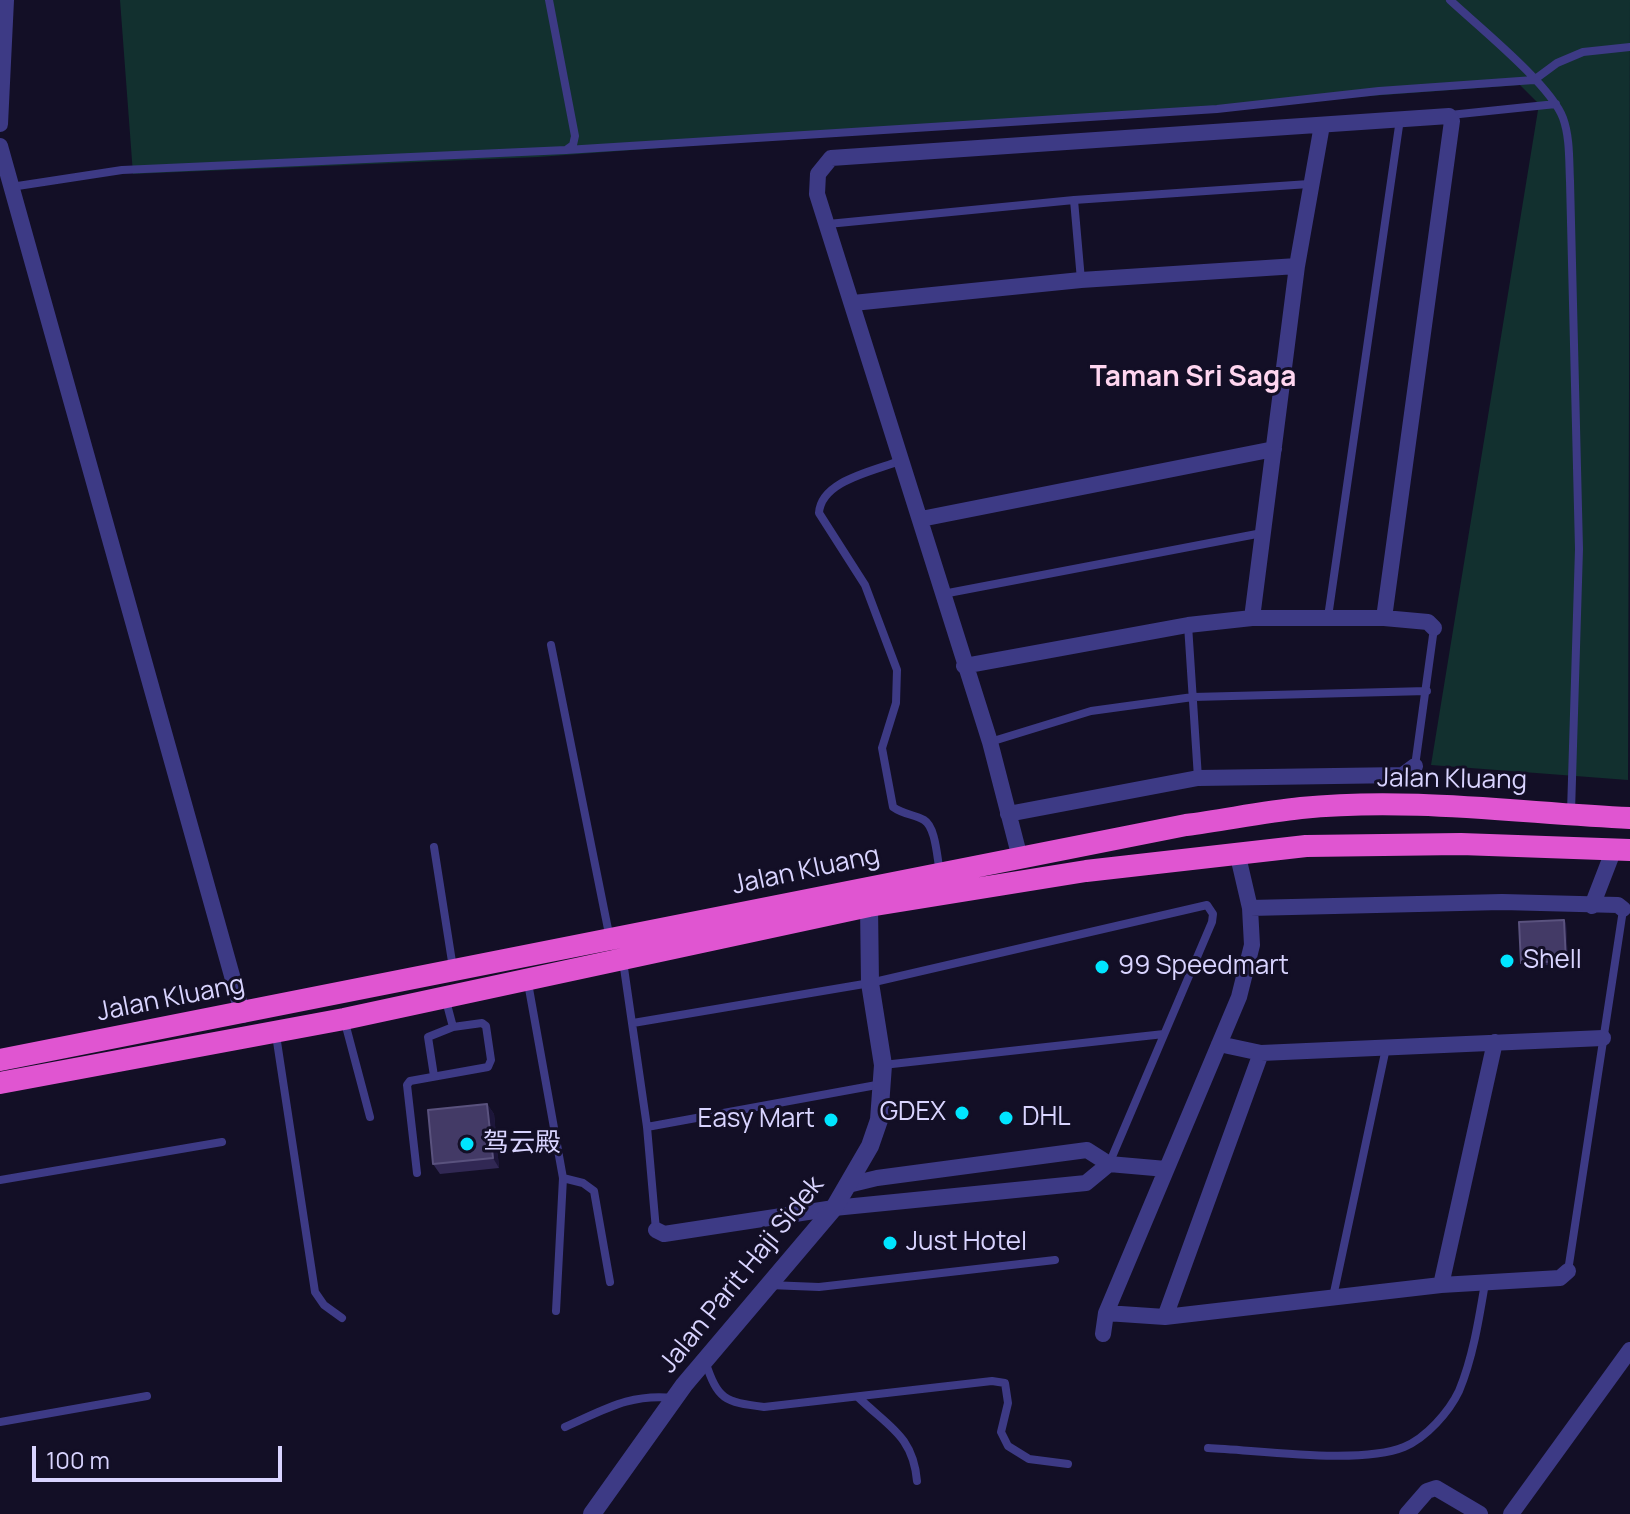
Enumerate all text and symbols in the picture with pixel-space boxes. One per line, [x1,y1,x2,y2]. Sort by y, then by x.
district label: Taman Sri Saga [1090,361,1296,395]
street label: Jalan Kluang [1377,763,1527,797]
street label: Jalan Kluang [729,840,883,902]
place label: Shell [1523,945,1582,977]
place label: 99 Speedmart [1118,951,1289,983]
marker: Shell [1498,952,1516,970]
marker: 99 Speedmart [1093,958,1111,976]
street label: Jalan Kluang [94,969,248,1029]
place label: GDEX [880,1097,946,1129]
place label: DHL [1022,1102,1071,1134]
place label: Easy Mart [698,1104,815,1136]
marker: GDEX [953,1104,971,1122]
marker: DHL [997,1109,1015,1127]
marker: Easy Mart [822,1111,840,1129]
place label: 驾云殿 [483,1128,561,1160]
marker: 驾云殿 [458,1135,476,1153]
street label: Jalan Parit Haji Sidek [653,1170,831,1380]
place label: Just Hotel [906,1227,1027,1259]
marker: Just Hotel [881,1234,899,1252]
scale bar [36,1430,286,1480]
text: 100 m [46,1443,110,1476]

